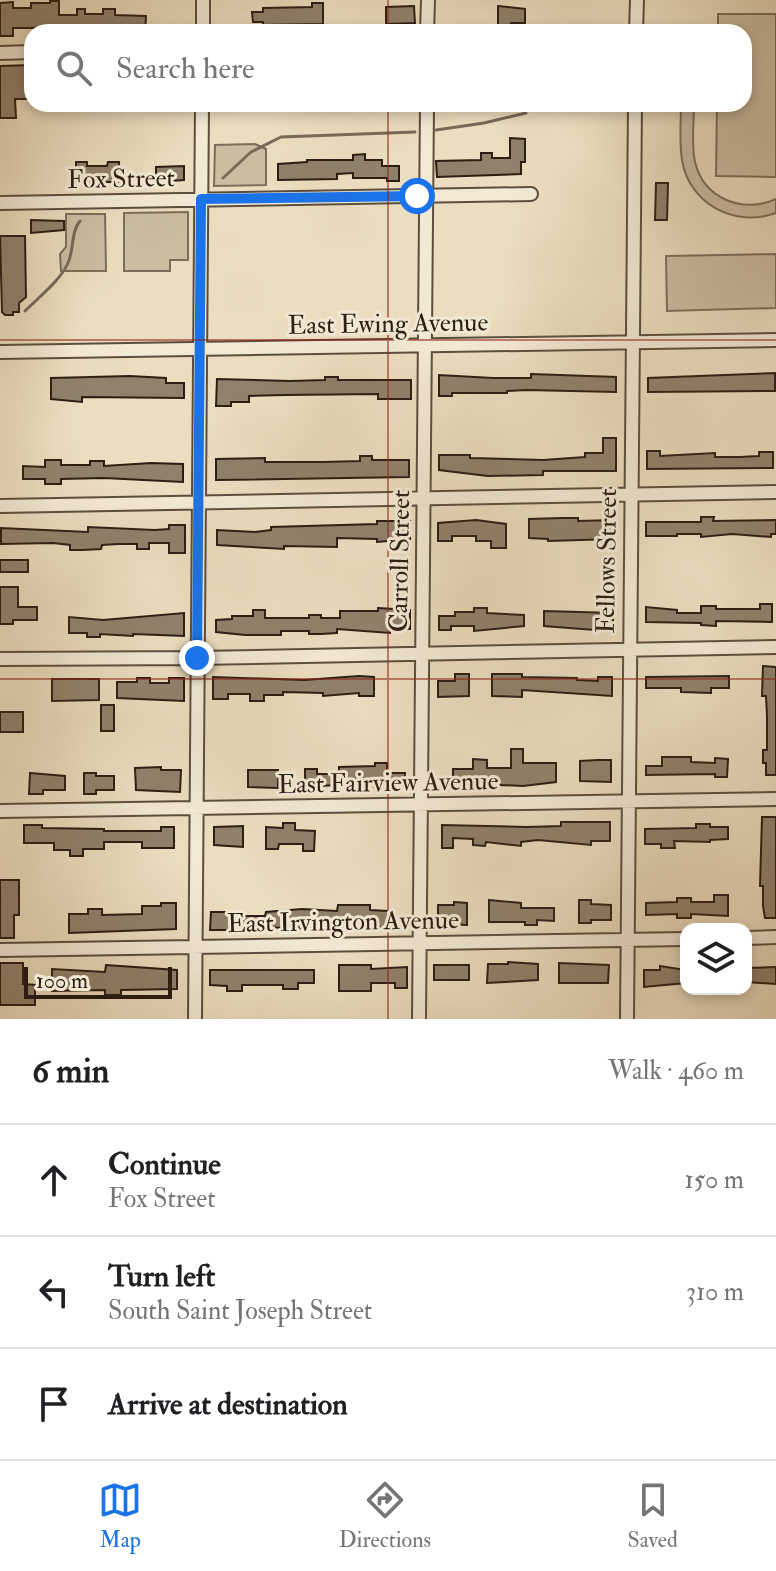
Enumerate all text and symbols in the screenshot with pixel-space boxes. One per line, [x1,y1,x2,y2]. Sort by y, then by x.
search box [24,24,752,112]
icon: search [52,46,96,90]
text: Search here [116,50,255,87]
street label: Fox Street [67,162,175,196]
route start [399,178,435,214]
street label: East Ewing Avenue [287,306,489,342]
street label: Fellows Street [590,488,624,634]
street label: Carroll Street [383,489,417,633]
route end [179,640,215,676]
street label: East Fairview Avenue [277,765,499,801]
street label: East Irvington Avenue [227,904,459,940]
map controls [680,923,752,995]
button: layers [680,923,752,995]
scale bar [24,963,172,999]
text: 100 m [36,967,88,995]
text: 6 min [32,1050,109,1093]
text: Walk · 460 m [608,1055,744,1087]
text: Continue [108,1146,221,1183]
icon: ahead [32,1158,76,1202]
text: 150 m [685,1164,744,1196]
text: Fox Street [108,1183,216,1215]
text: Turn left [108,1258,215,1295]
icon: left [32,1270,76,1314]
text: 310 m [686,1276,744,1308]
text: South Saint Joseph Street [108,1295,372,1327]
icon: arrive [32,1382,76,1426]
text: Arrive at destination [108,1386,348,1423]
tab: Map [98,1478,142,1554]
tab: Directions [339,1478,431,1554]
tab: Saved [628,1478,678,1554]

